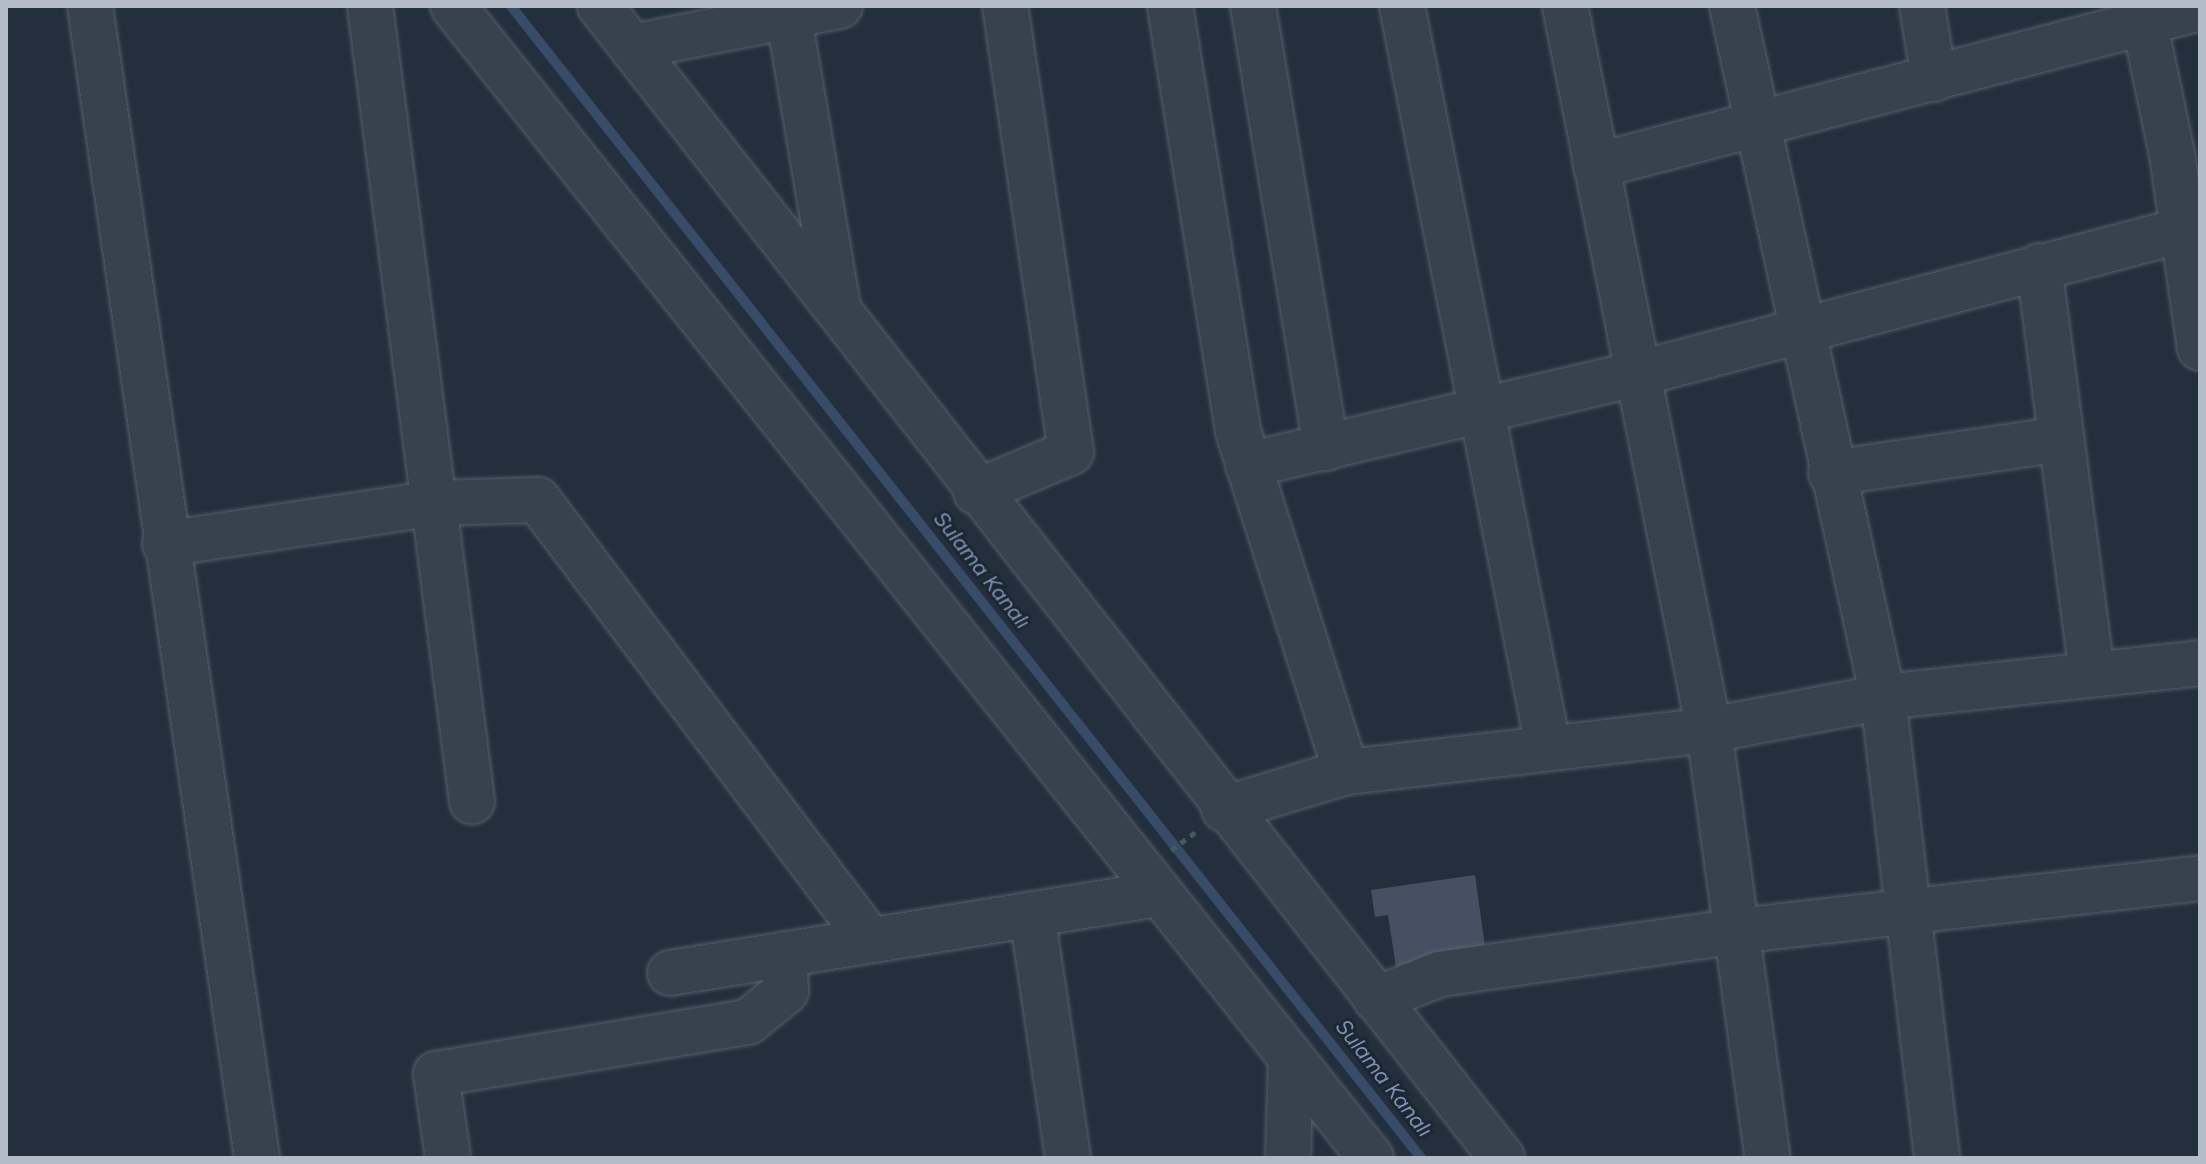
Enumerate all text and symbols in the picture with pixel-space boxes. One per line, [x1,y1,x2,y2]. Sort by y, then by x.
water label: Sulama Kanalı [928,506,1036,634]
water label: Sulama Kanalı [1330,1014,1438,1142]

